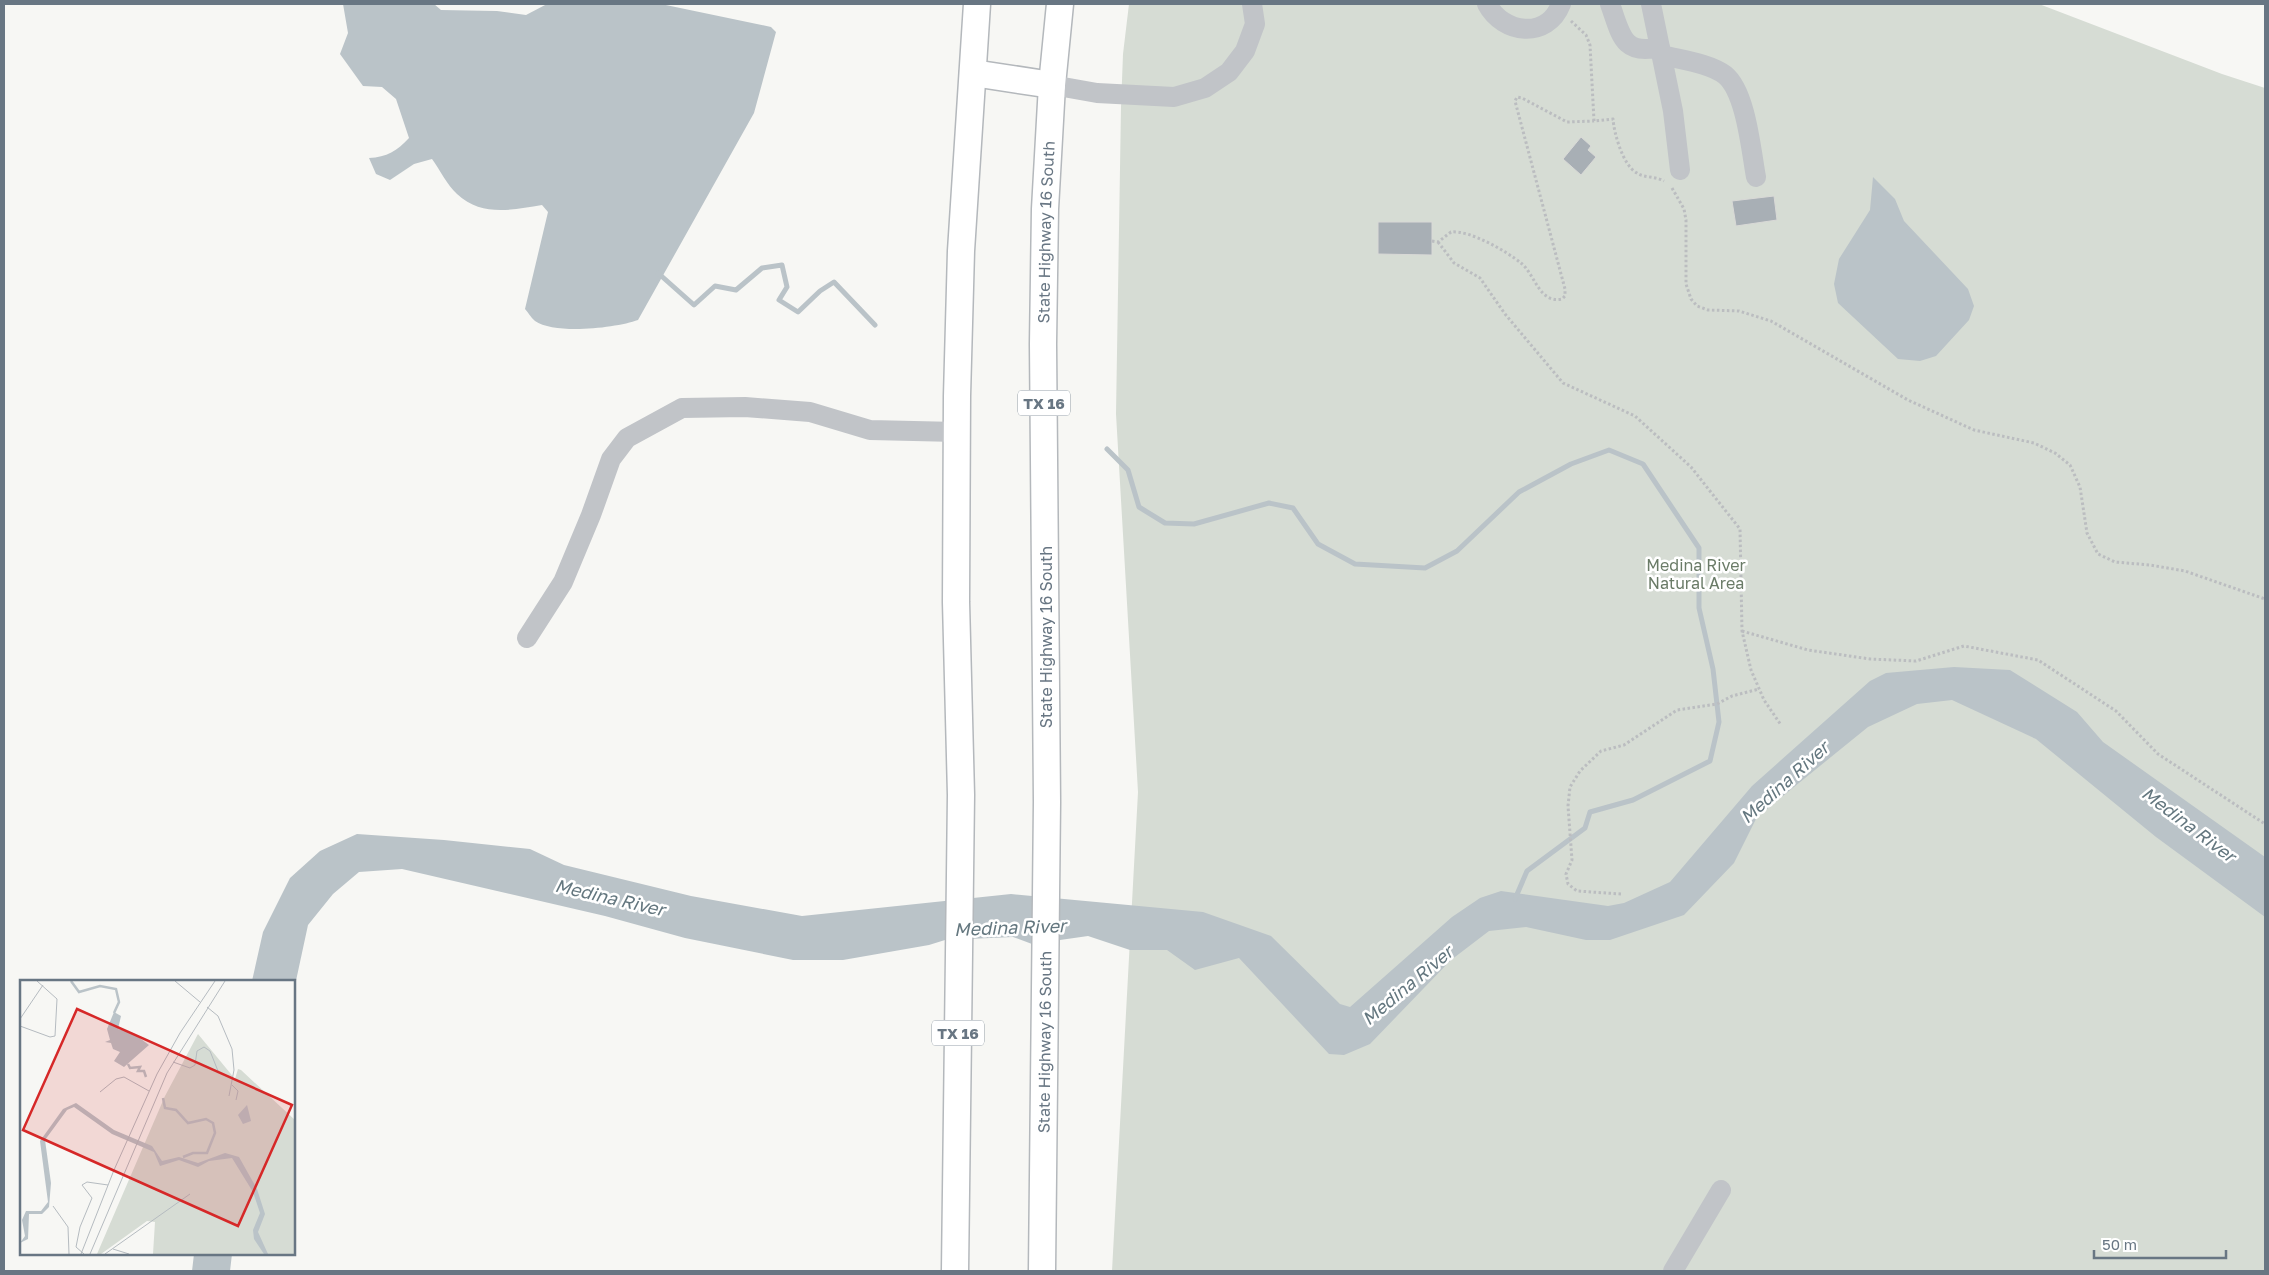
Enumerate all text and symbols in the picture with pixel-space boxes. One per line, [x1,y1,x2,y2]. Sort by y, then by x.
street label: State Highway 16 South [1033,140,1059,323]
road number: TX 16 [1018,390,1070,416]
street label: State Highway 16 South [1036,546,1056,728]
park label: Medina River Natural Area [1646,555,1746,593]
water label: Medina River [1735,734,1835,828]
water label: Medina River [2138,782,2243,868]
water label: Medina River [553,874,670,921]
water label: Medina River [954,914,1069,940]
water label: Medina River [1357,939,1459,1029]
street label: State Highway 16 South [1033,951,1055,1133]
inset map [20,980,295,1255]
road number: TX 16 [932,1020,984,1046]
scale bar [2094,1228,2226,1260]
text: 50 m [2102,1235,2137,1253]

